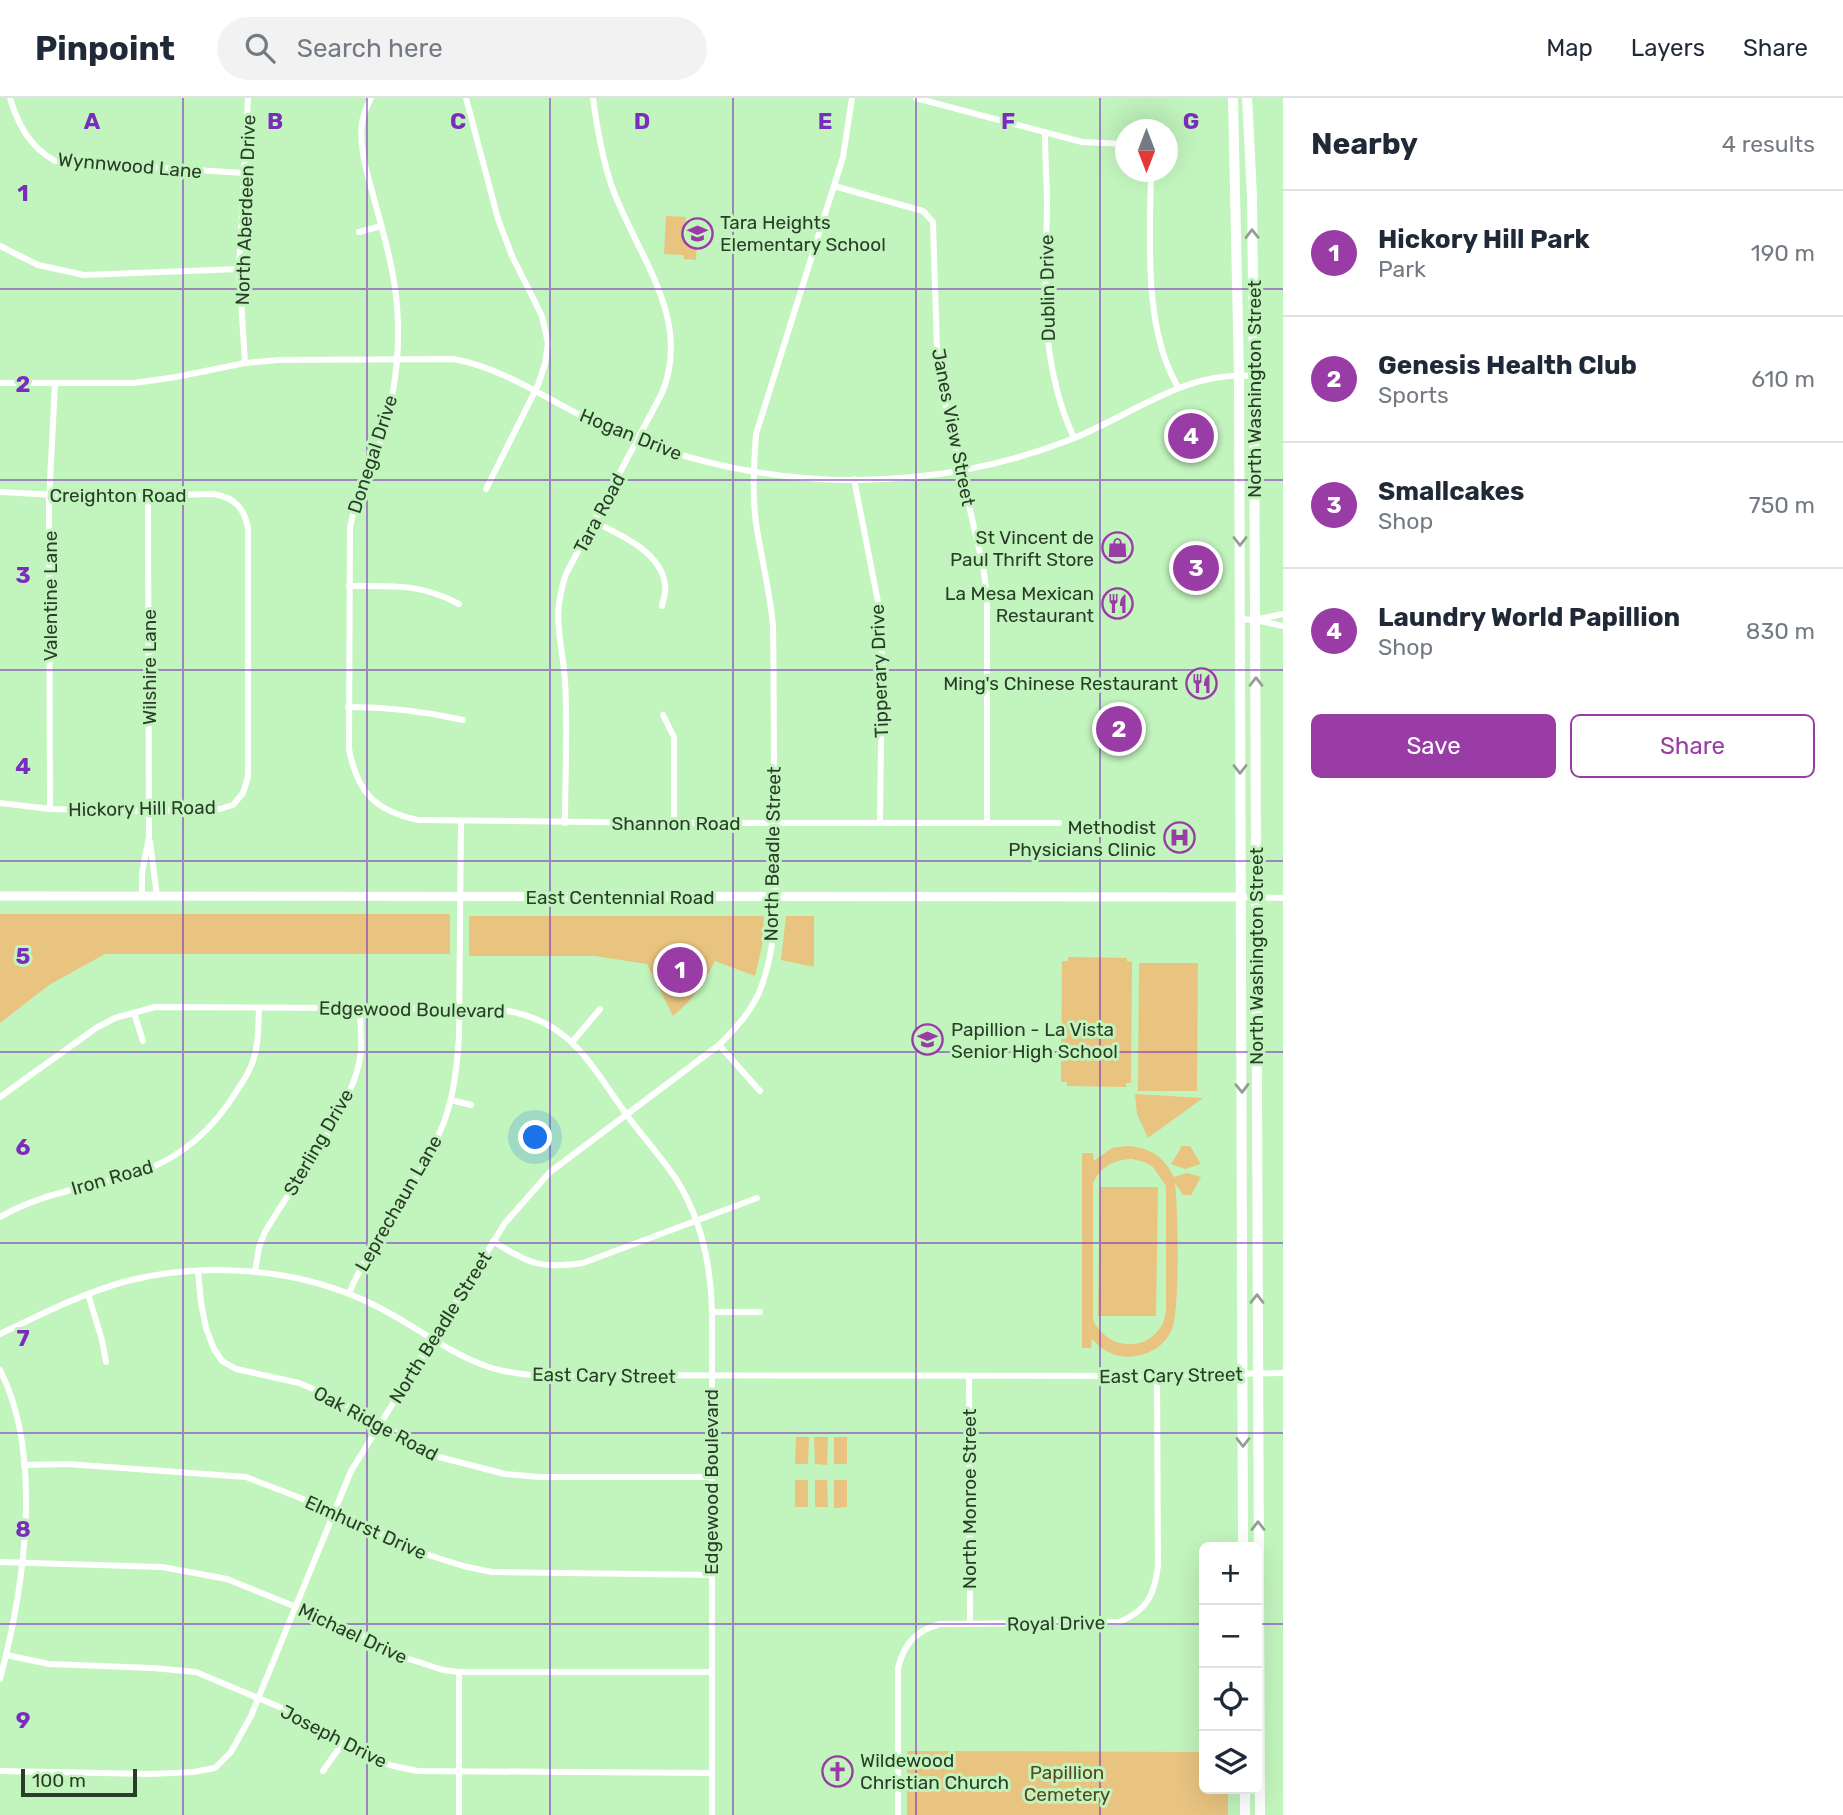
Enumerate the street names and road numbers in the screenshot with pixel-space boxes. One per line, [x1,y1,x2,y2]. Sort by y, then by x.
street label: North Aberdeen Drive [231,114,260,306]
street label: Wynnwood Lane [57,148,203,183]
street label: Dublin Drive [1035,234,1060,342]
street label: North Washington Street [1243,279,1266,498]
street label: Janes View Street [927,346,980,508]
street label: Donegal Drive [343,392,402,516]
street label: Hogan Drive [576,404,685,465]
street label: Tara Road [569,469,630,557]
street label: Creighton Road [49,484,187,507]
street label: Valentine Lane [39,531,62,661]
street label: Tipperary Drive [866,604,893,738]
street label: Wilshire Lane [138,609,161,725]
street label: North Beadle Street [759,766,786,942]
street label: Hickory Hill Road [68,796,216,821]
street label: Shannon Road [611,812,741,835]
street label: North Washington Street [1245,846,1268,1065]
street label: East Centennial Road [526,886,714,909]
street label: Edgewood Boulevard [319,996,505,1023]
street label: Sterling Drive [279,1085,358,1200]
street label: Leprechaun Lane [350,1131,447,1276]
street label: Iron Road [68,1155,156,1200]
street label: North Beadle Street [384,1247,497,1408]
street label: East Cary Street [532,1363,677,1388]
street label: East Cary Street [1099,1363,1244,1388]
street label: Oak Ridge Road [310,1381,442,1466]
street label: Edgewood Boulevard [700,1389,723,1575]
street label: North Monroe Street [958,1408,981,1589]
street label: Elmhurst Drive [301,1490,430,1565]
street label: Michael Drive [295,1598,411,1669]
street label: Royal Drive [1007,1611,1105,1636]
street label: Joseph Drive [277,1700,391,1773]

